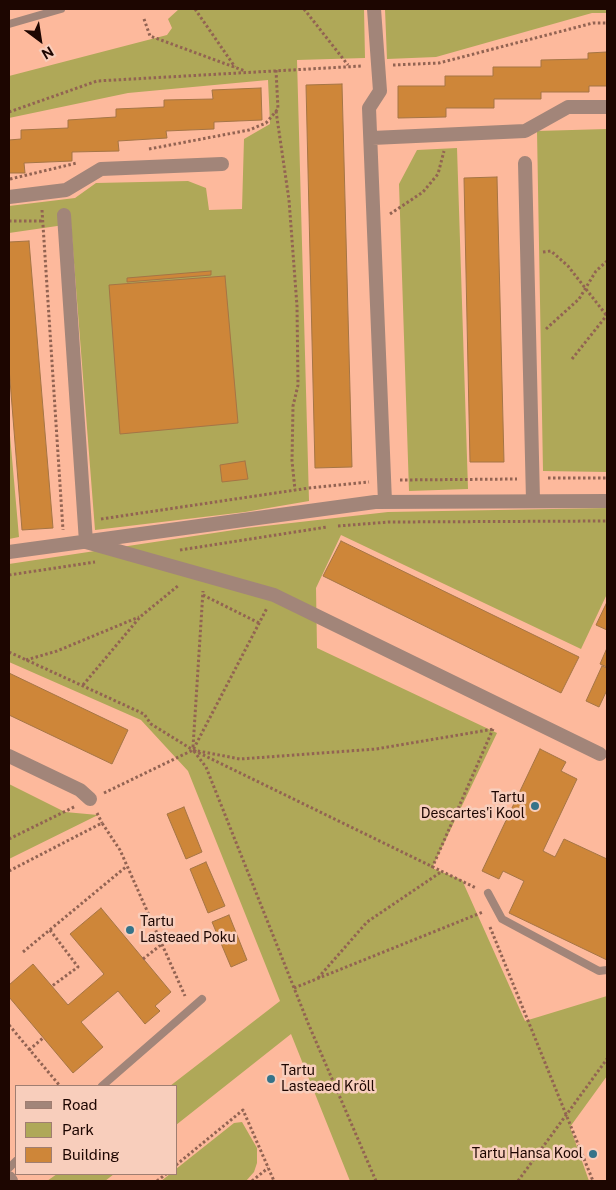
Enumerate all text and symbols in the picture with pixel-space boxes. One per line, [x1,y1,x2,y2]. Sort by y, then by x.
north arrow [15,15,65,65]
text: N [39,43,57,63]
place label: Tartu Descartes'i Kool [421,790,525,822]
marker: Tartu Descartes'i Kool [529,800,541,812]
place label: Tartu Lasteaed Poku [140,914,236,946]
marker: Tartu Lasteaed Poku [124,924,136,936]
place label: Tartu Lasteaed Krõll [281,1063,375,1096]
marker: Tartu Lasteaed Krõll [265,1073,277,1085]
legend [15,1085,178,1175]
text: Road [62,1096,98,1113]
text: Park [62,1121,94,1138]
text: Building [62,1146,120,1163]
place label: Tartu Hansa Kool [472,1146,583,1162]
marker: Tartu Hansa Kool [587,1148,599,1160]

